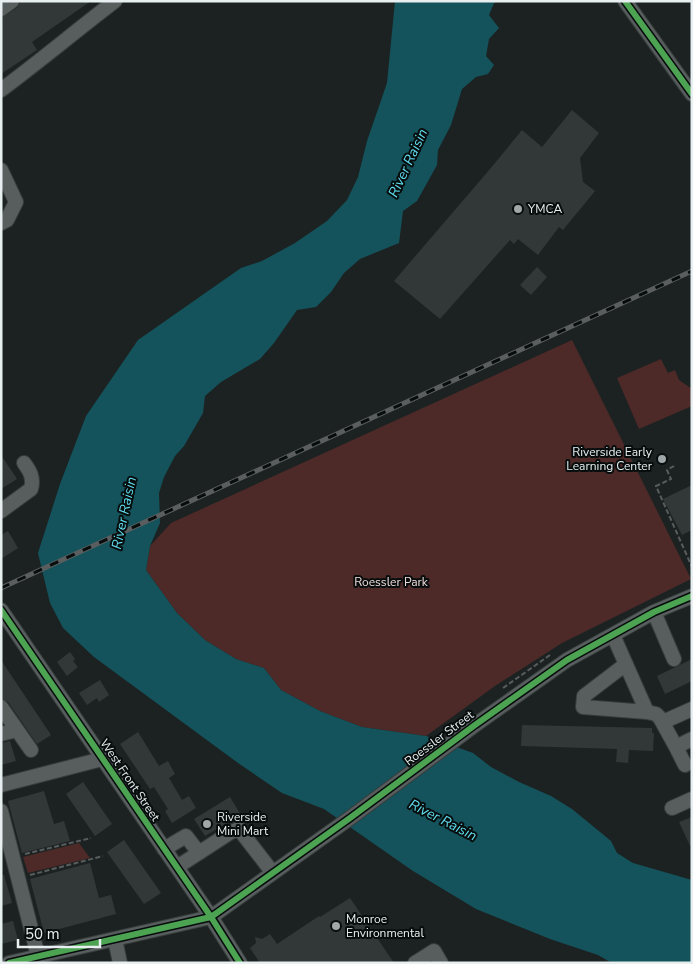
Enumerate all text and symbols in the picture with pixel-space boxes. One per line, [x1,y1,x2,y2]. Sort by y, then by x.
water label: River Raisin [384,126,432,200]
place label: YMCA [527,201,562,217]
marker: YMCA [512,203,524,215]
place label: Riverside Early Learning Center [566,444,653,474]
marker: Riverside Early Learning Center [656,453,668,465]
water label: River Raisin [107,475,141,551]
park label: Roessler Park [354,574,429,590]
street label: Roessler Street [401,706,477,769]
street label: West Front Street [97,736,164,825]
water label: River Raisin [406,795,480,845]
place label: Riverside Mini Mart [217,809,269,839]
marker: Riverside Mini Mart [201,818,213,830]
place label: Monroe Environmental [346,911,424,941]
scale bar [18,916,100,948]
marker: Monroe Environmental [330,920,342,932]
text: 50 m [25,924,60,944]

